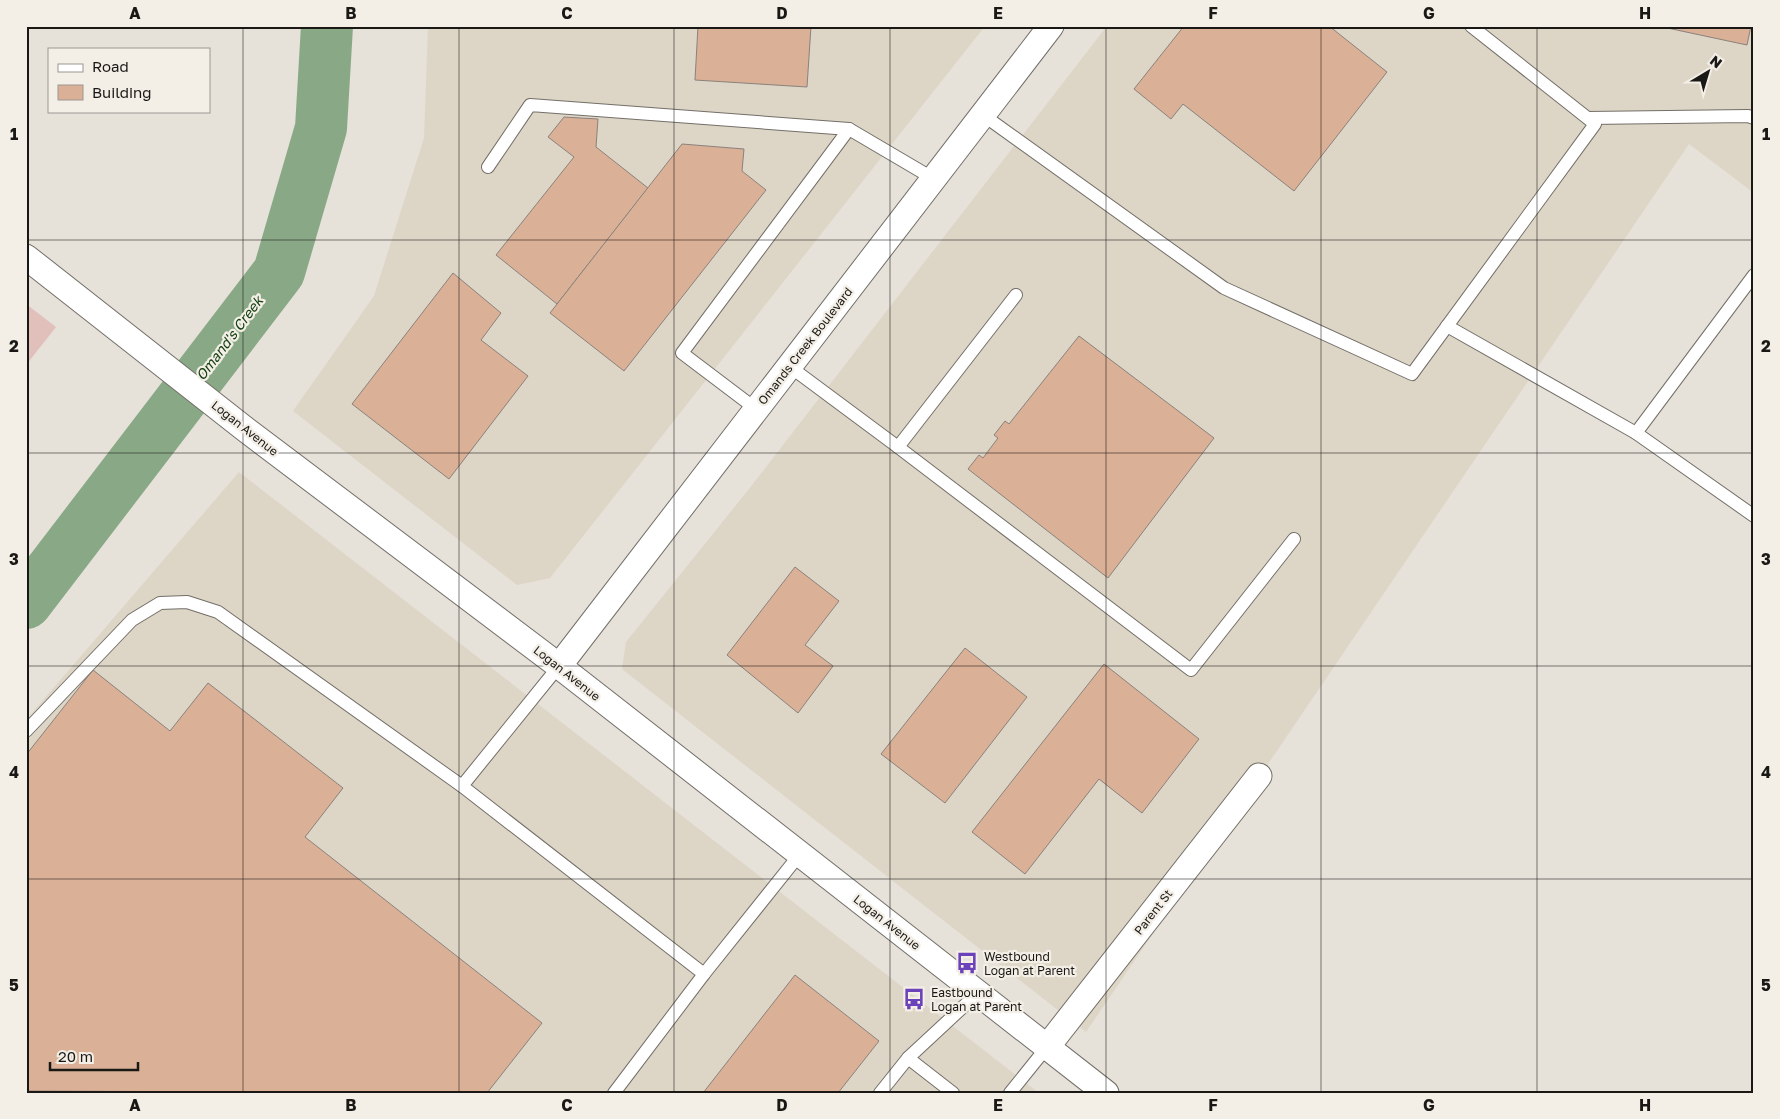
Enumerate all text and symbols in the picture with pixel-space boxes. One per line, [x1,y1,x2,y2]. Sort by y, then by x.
text: A [129,3,141,23]
text: B [345,3,357,23]
text: C [561,3,573,23]
text: D [776,3,788,23]
text: E [993,3,1003,23]
text: F [1208,3,1218,23]
text: G [1423,3,1435,23]
text: H [1639,3,1651,23]
legend [48,48,210,112]
north arrow [1682,48,1732,98]
text: N [1707,51,1726,71]
text: Road [92,57,129,75]
text: Building [92,83,152,101]
text: 1 [10,124,18,144]
text: 1 [1762,124,1770,144]
street label: Omands Creek Boulevard [755,284,855,408]
water label: Omand's Creek [192,291,267,383]
text: 2 [9,336,19,356]
text: 2 [1761,336,1771,356]
street label: Logan Avenue [209,397,281,459]
text: 3 [9,549,19,569]
text: 3 [1761,549,1771,569]
street label: Logan Avenue [531,642,603,704]
text: 4 [9,762,19,782]
text: 4 [1761,762,1771,782]
street label: Parent St [1131,886,1175,938]
street label: Logan Avenue [851,891,923,953]
place label: Westbound Logan at Parent [984,949,1075,978]
bus stop icon: Westbound Logan at Parent [954,950,980,976]
text: 5 [9,975,19,995]
text: 5 [1761,975,1771,995]
place label: Eastbound Logan at Parent [931,985,1022,1014]
bus stop icon: Eastbound Logan at Parent [901,986,927,1012]
scale bar [50,1039,138,1071]
text: 20 m [58,1047,93,1065]
text: A [129,1095,141,1115]
text: B [345,1095,357,1115]
text: C [561,1095,573,1115]
text: D [776,1095,788,1115]
text: E [993,1095,1003,1115]
text: F [1208,1095,1218,1115]
text: G [1423,1095,1435,1115]
text: H [1639,1095,1651,1115]

